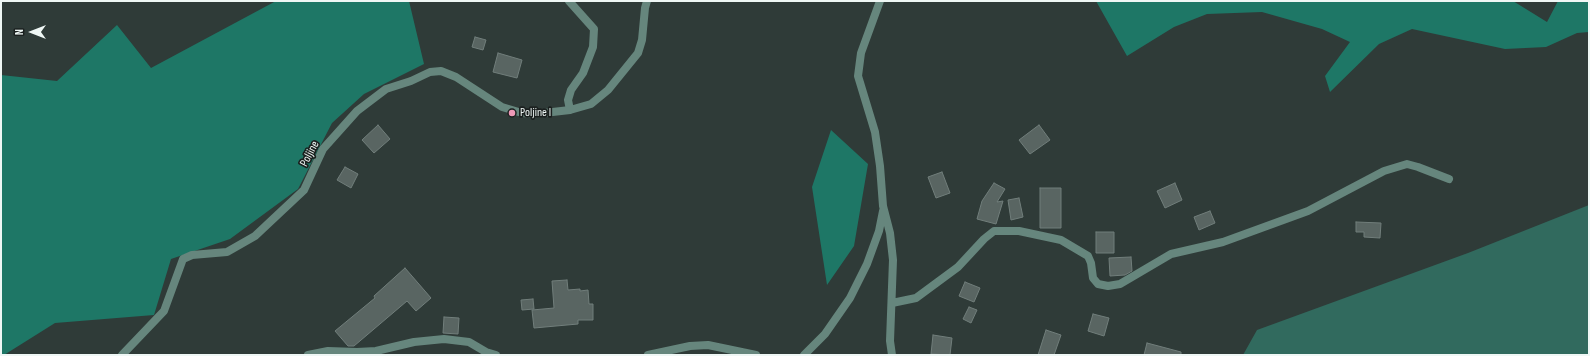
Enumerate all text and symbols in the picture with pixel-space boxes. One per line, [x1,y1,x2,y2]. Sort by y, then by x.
north arrow [12,12,52,52]
text: N [13,29,26,35]
place label: Poljine I [520,106,551,120]
marker: Poljine I [507,108,517,118]
street label: Poljine [297,139,323,169]

